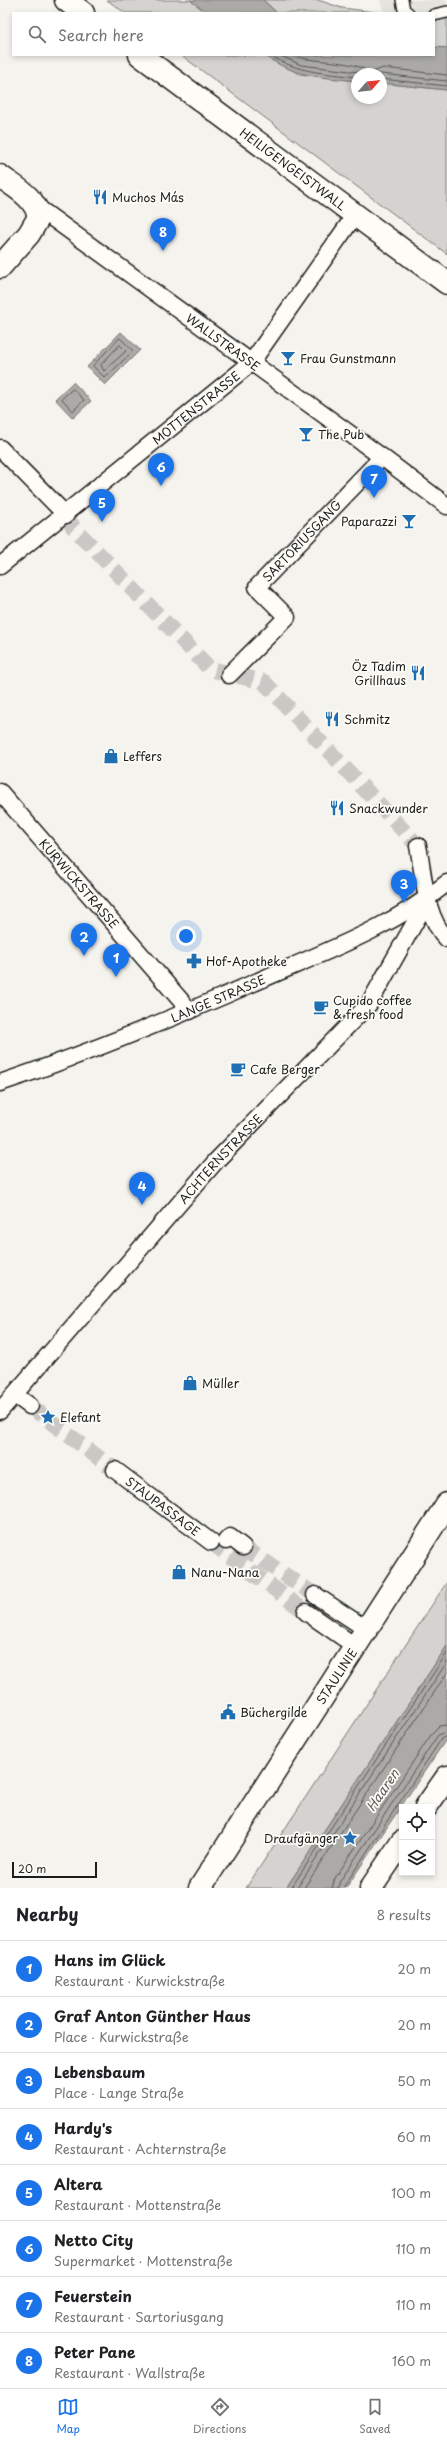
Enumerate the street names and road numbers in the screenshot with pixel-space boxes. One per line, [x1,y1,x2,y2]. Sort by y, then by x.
street label: HEILIGENGEISTWALL [236,123,350,214]
street label: WALLSTRASSE [182,309,264,375]
street label: MOTTENSTRASSE [148,366,244,449]
street label: SARTORIUSGANG [258,496,345,585]
street label: KURWICKSTRASSE [35,834,124,933]
street label: LANGE STRASSE [168,970,268,1026]
street label: ACHTERNSTRASSE [174,1110,266,1207]
street label: STAUPASSAGE [122,1472,204,1540]
street label: STAULINIE [312,1644,361,1708]

